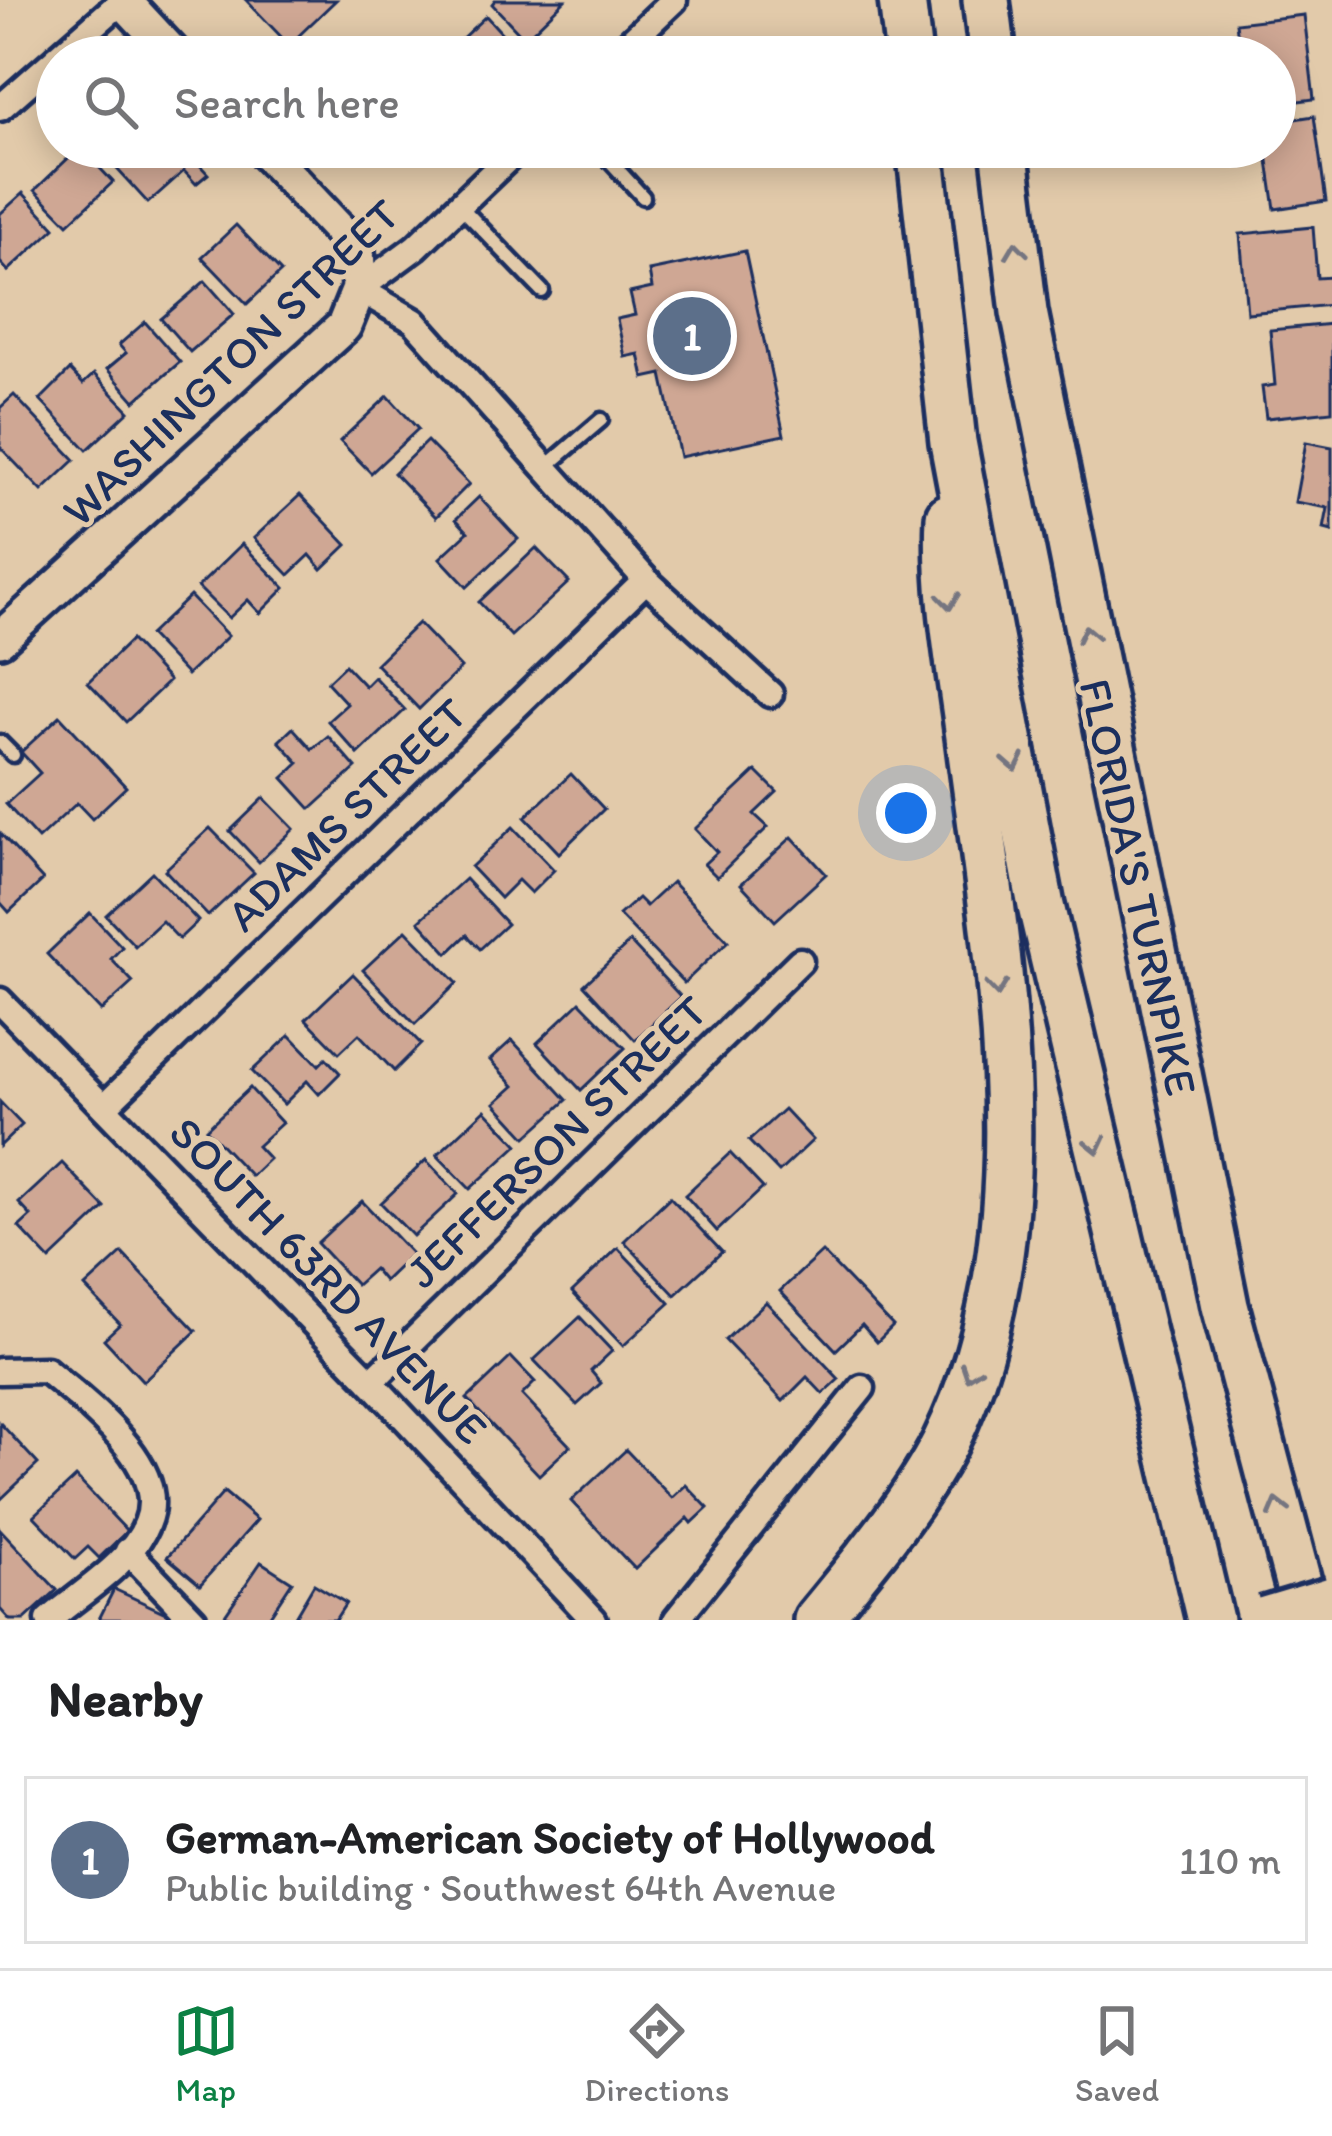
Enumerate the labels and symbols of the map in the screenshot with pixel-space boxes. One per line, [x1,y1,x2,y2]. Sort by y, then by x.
street label: WASHINGTON STREET [50,187,410,537]
one-way arrow [1004,241,1030,260]
pin: 1 [653,291,731,381]
one-way arrow [935,591,961,611]
one-way arrow [1075,624,1101,644]
street label: FLORIDA'S TURNPIKE [1068,674,1210,1100]
street label: ADAMS STREET [215,686,477,942]
one-way arrow [1000,753,1026,773]
your location [876,783,936,843]
one-way arrow [984,979,1009,998]
street label: JEFFERSON STREET [394,984,718,1298]
street label: SOUTH 63RD AVENUE [159,1105,499,1455]
one-way arrow [1082,1134,1107,1154]
one-way arrow [960,1360,984,1381]
one-way arrow [1268,1497,1293,1518]

